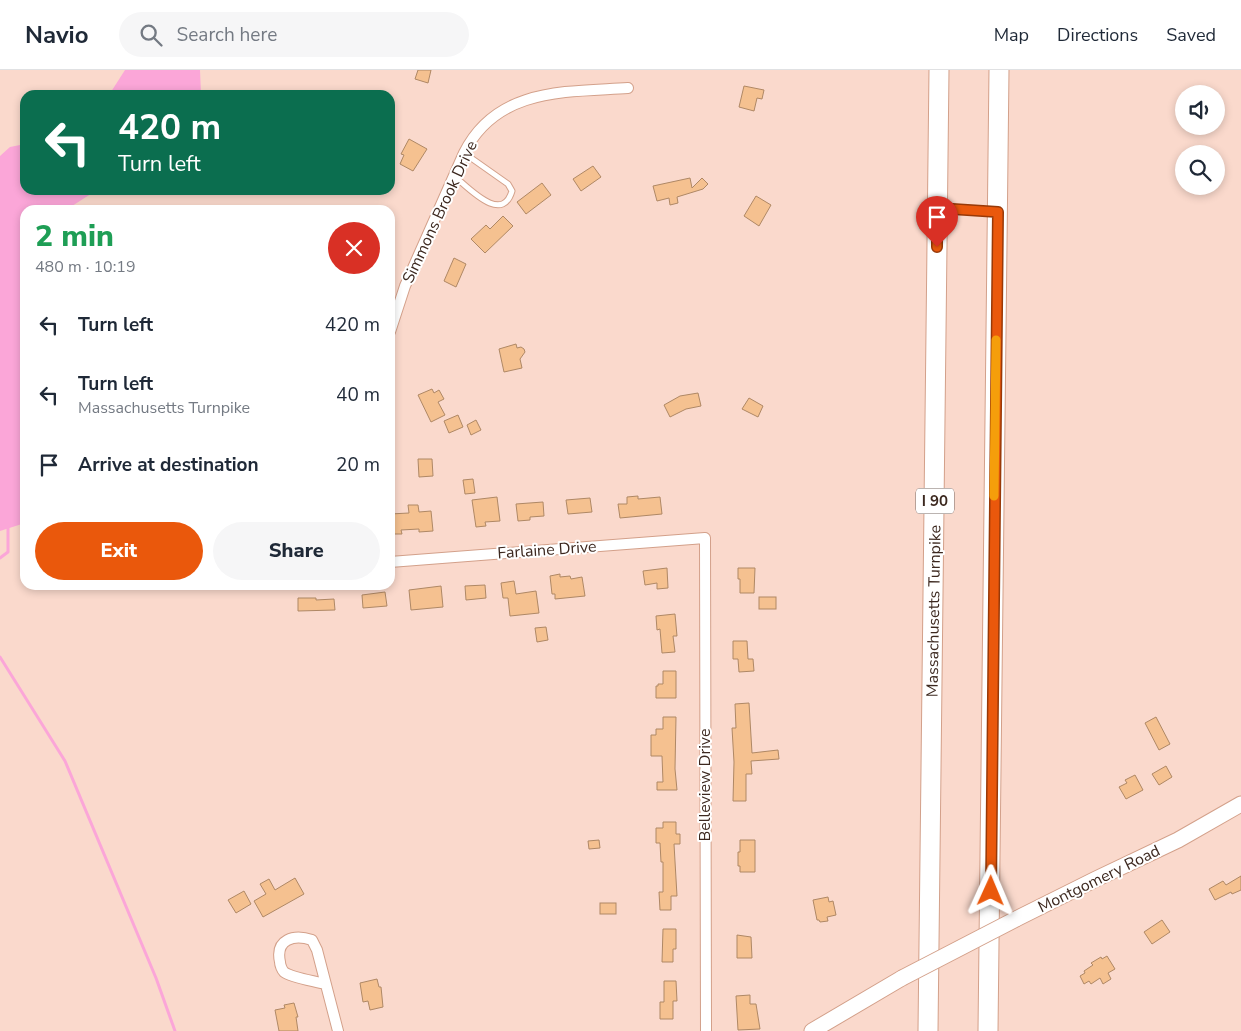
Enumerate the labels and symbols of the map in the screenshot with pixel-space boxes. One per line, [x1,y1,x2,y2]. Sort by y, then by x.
street label: Simmons Brook Drive [397,137,483,287]
pin [916,196,958,247]
road number: I 90 [916,488,954,514]
street label: Massachusetts Turnpike [921,525,947,697]
street label: Farlaine Drive [497,536,597,564]
street label: Belleview Drive [694,728,716,842]
street label: Montgomery Road [1034,840,1164,918]
position arrow [964,864,1016,916]

